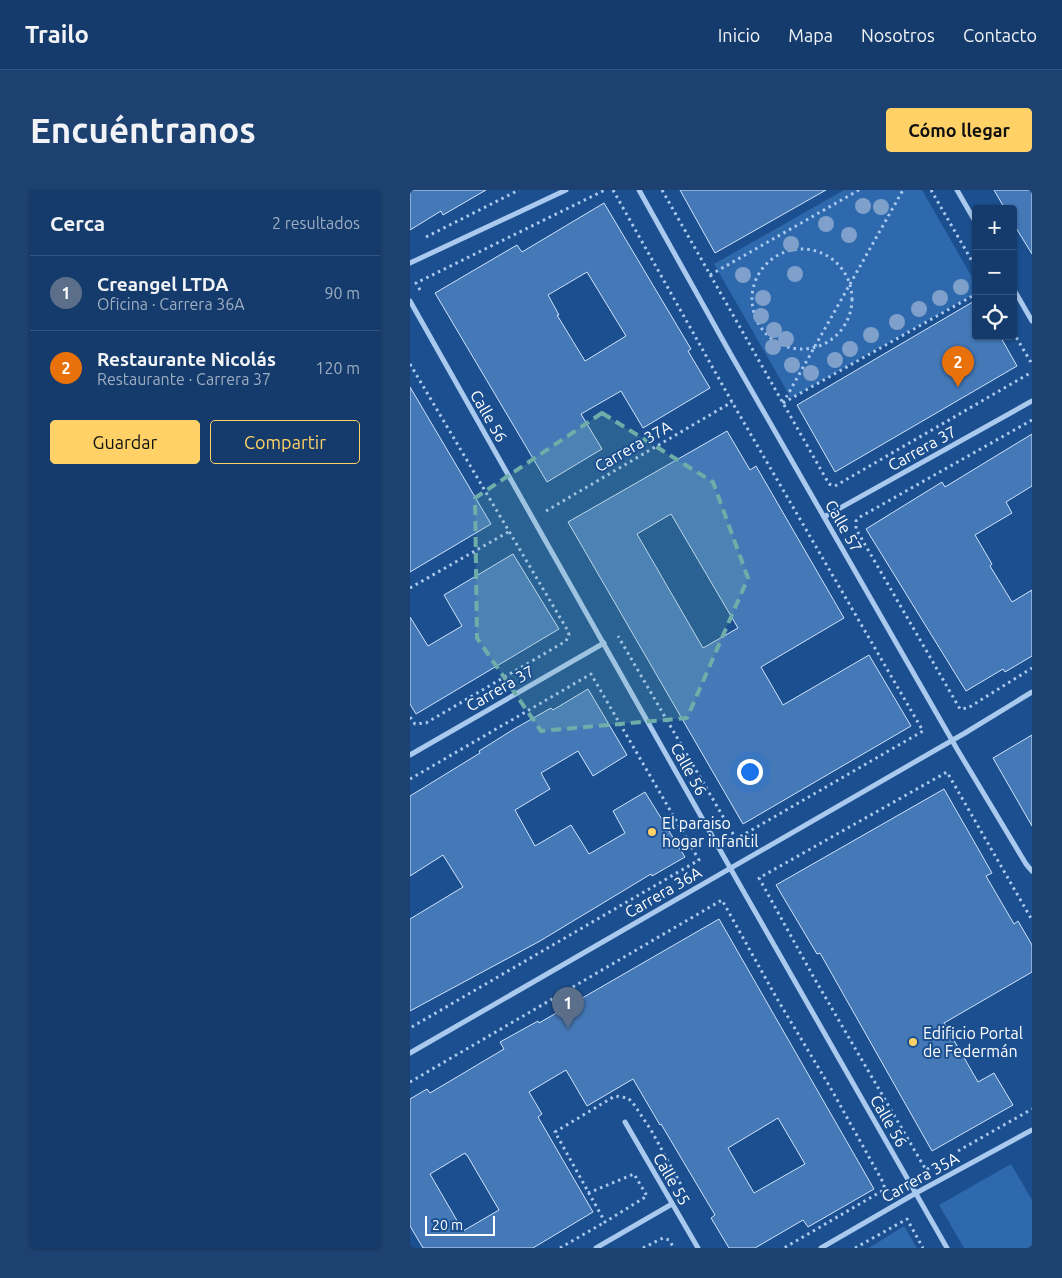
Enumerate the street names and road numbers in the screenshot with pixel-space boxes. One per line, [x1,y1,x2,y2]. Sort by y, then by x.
street label: Calle 56 [467,387,511,445]
street label: Carrera 37A [592,417,675,475]
street label: Carrera 37 [885,422,959,474]
street label: Calle 57 [822,497,866,555]
street label: Carrera 37 [463,661,537,715]
street label: Calle 56 [667,740,711,798]
street label: Carrera 36A [622,863,705,921]
street label: Calle 56 [867,1092,911,1150]
street label: Carrera 35A [878,1148,962,1206]
street label: Calle 55 [650,1150,694,1208]

